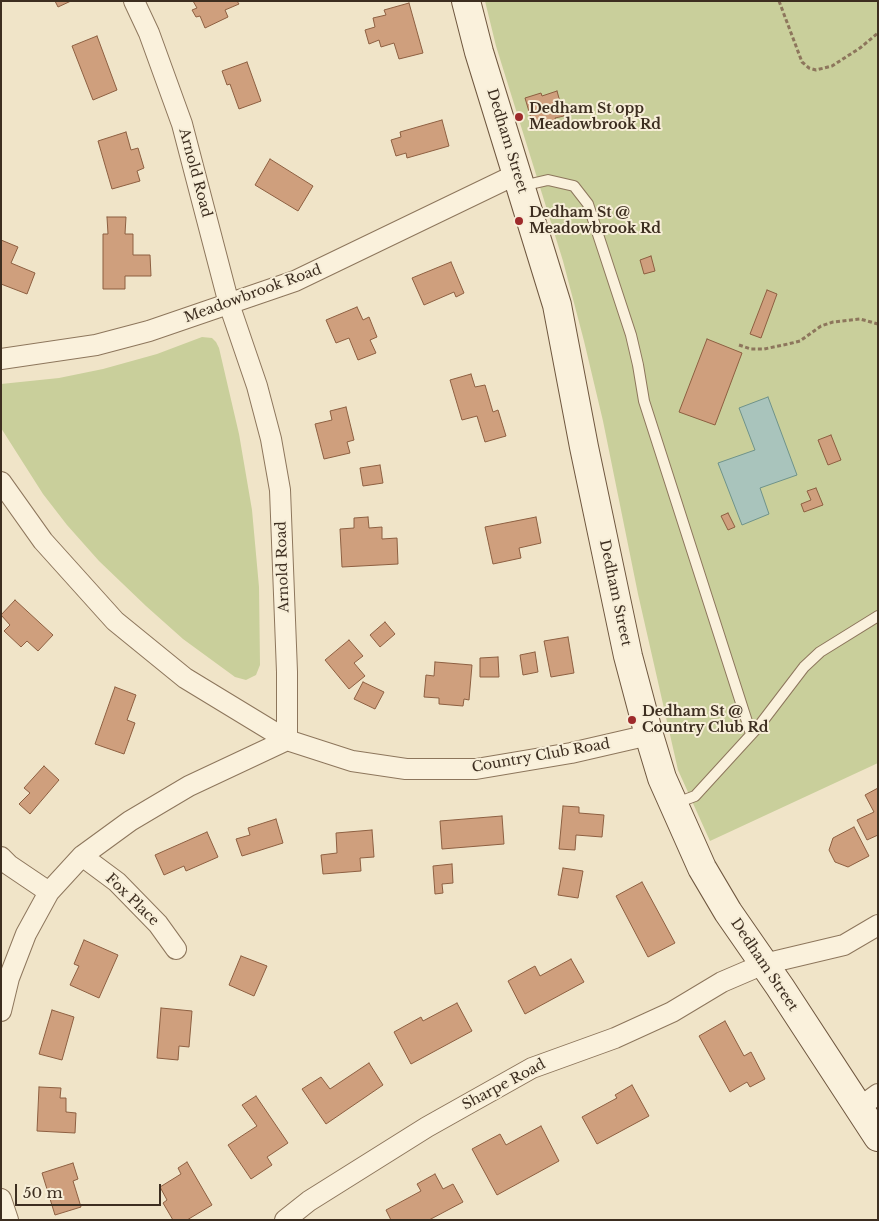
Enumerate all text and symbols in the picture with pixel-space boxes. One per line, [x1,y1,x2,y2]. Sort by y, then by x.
street label: Dedham Street [483,87,531,195]
place label: Dedham St opp Meadowbrook Rd [529,101,661,134]
marker: Dedham St opp Meadowbrook Rd [513,111,525,123]
street label: Arnold Road [175,127,215,219]
place label: Dedham St @ Meadowbrook Rd [529,205,661,238]
marker: Dedham St @ Meadowbrook Rd [513,215,525,227]
street label: Meadowbrook Road [182,261,324,327]
street label: Arnold Road [273,521,293,613]
street label: Dedham Street [596,538,634,648]
place label: Dedham St @ Country Club Rd [642,704,769,736]
marker: Dedham St @ Country Club Rd [626,714,638,726]
street label: Country Club Road [471,736,611,776]
street label: Fox Place [102,870,162,930]
street label: Dedham Street [727,915,801,1015]
street label: Sharpe Road [459,1056,549,1114]
scale bar [18,1174,164,1206]
text: 50 m [23,1183,63,1202]

